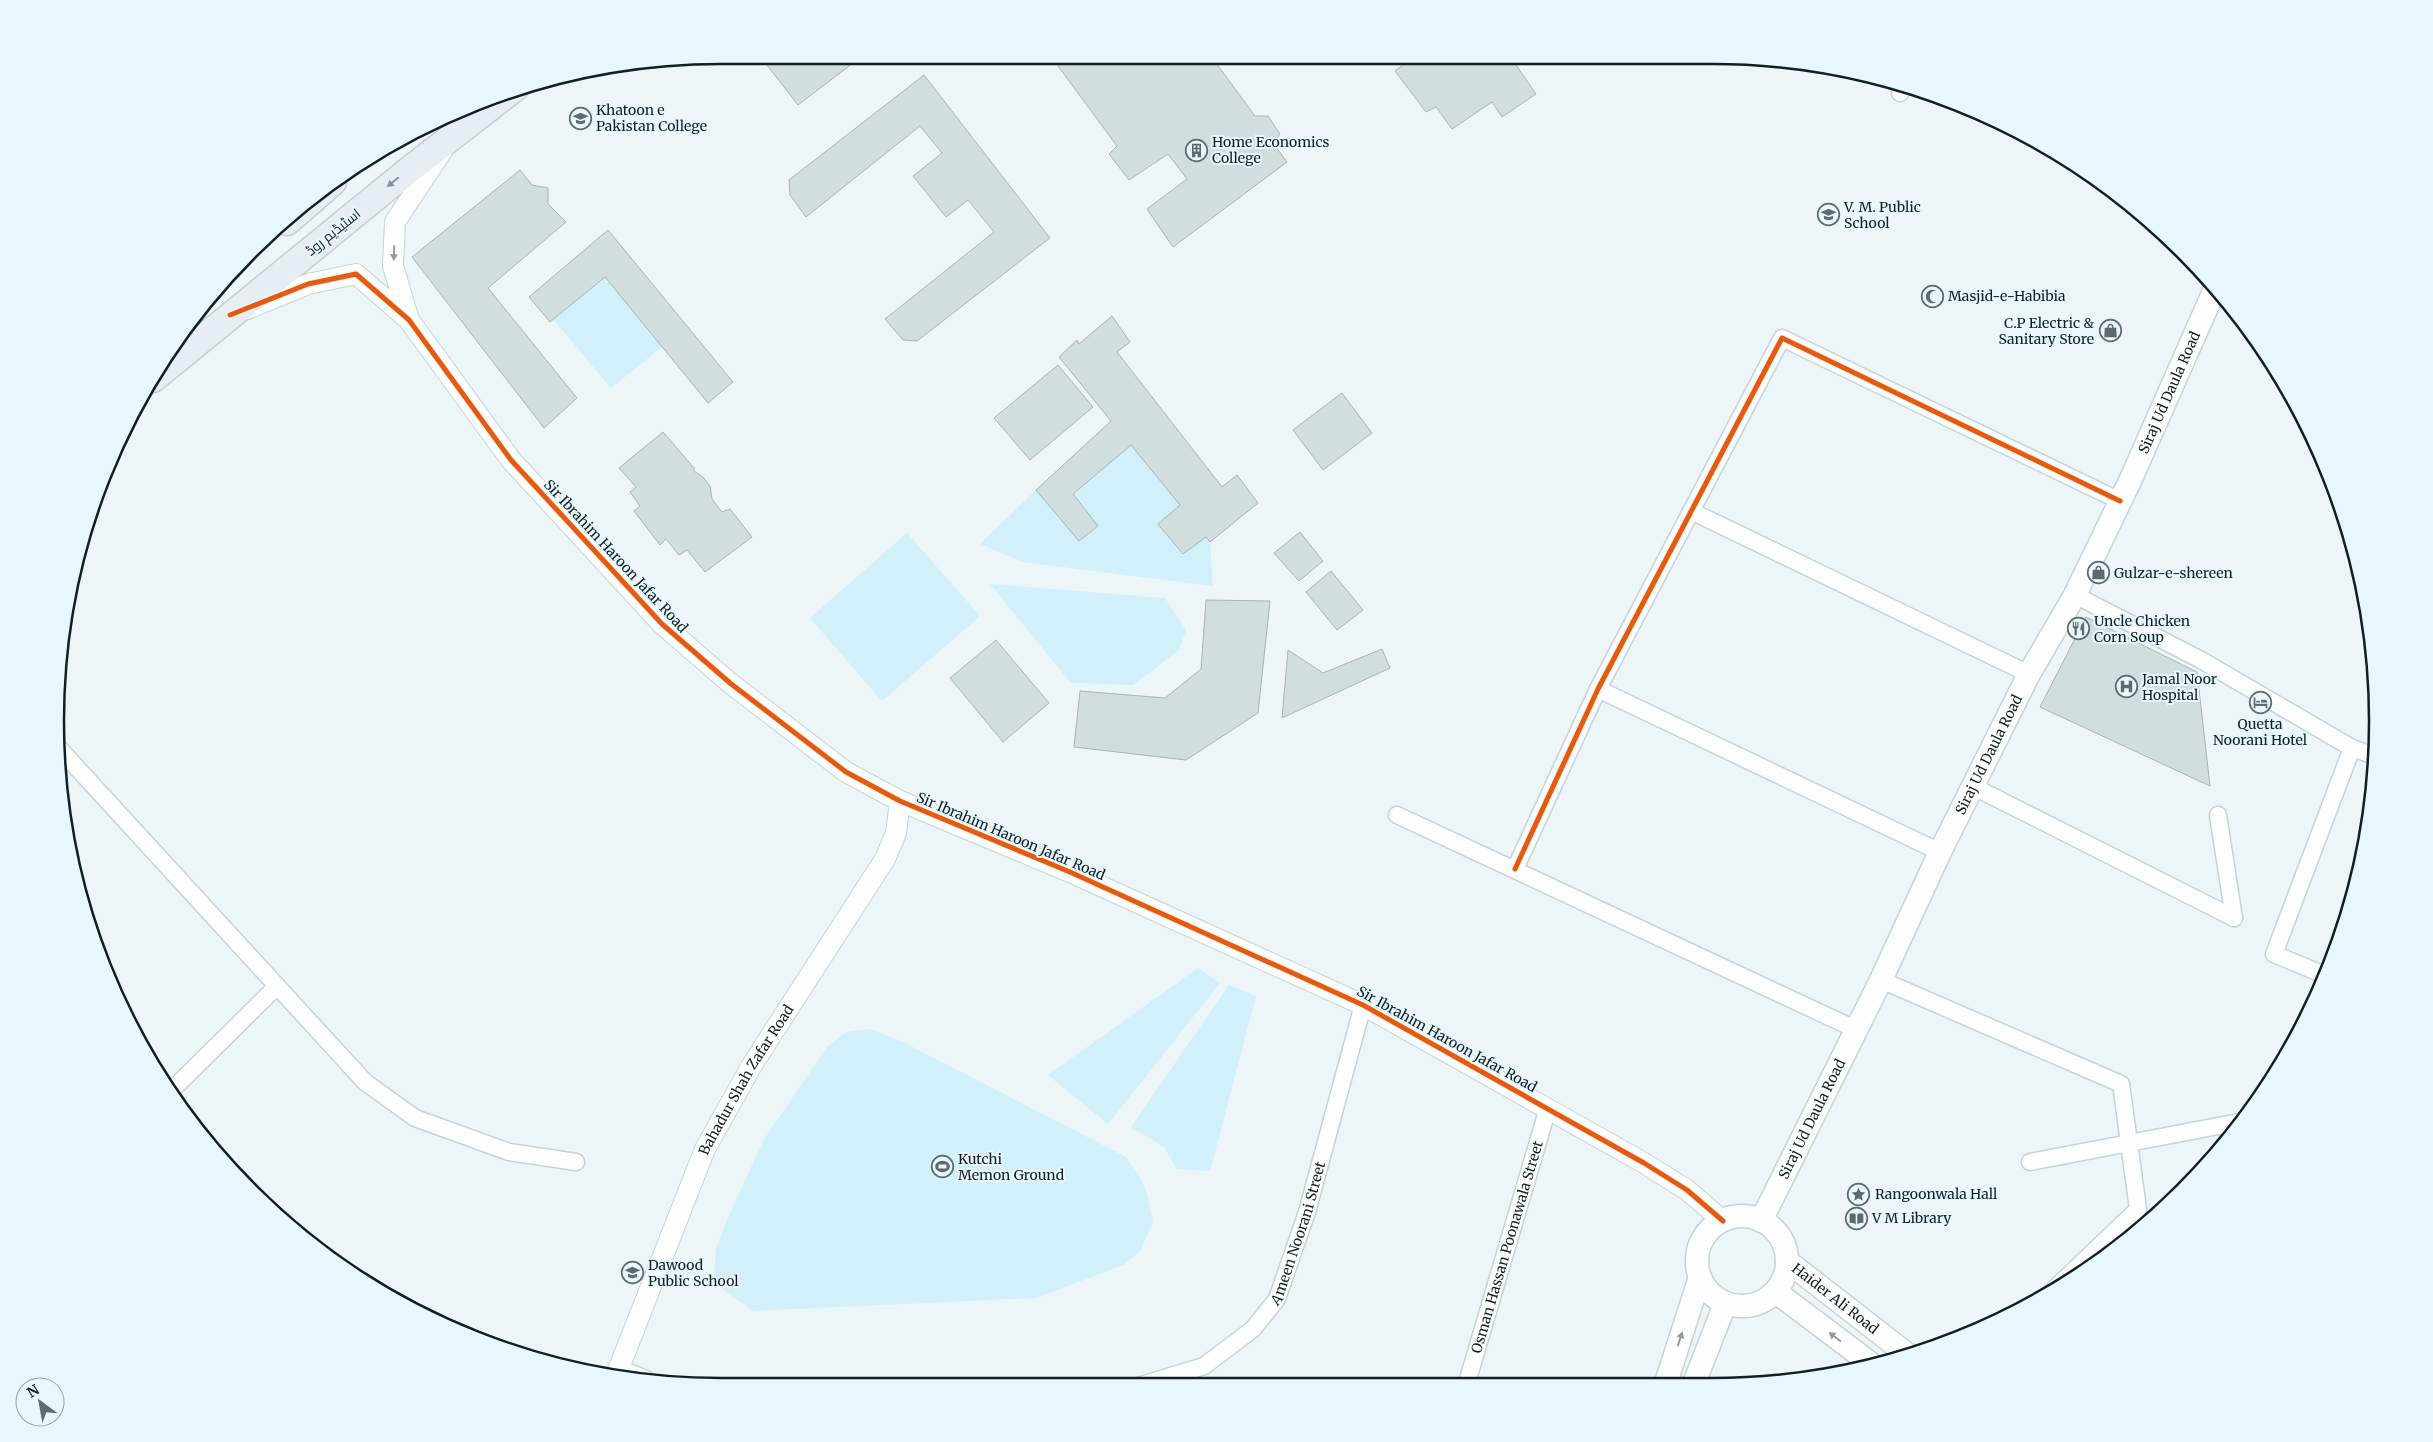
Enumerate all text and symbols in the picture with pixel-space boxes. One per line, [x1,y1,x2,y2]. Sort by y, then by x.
place label: Khatoon e Pakistan College [596,101,707,135]
school or university icon: Khatoon e Pakistan College [568,106,592,130]
place label: Home Economics College [1212,133,1330,167]
building icon: Home Economics College [1184,138,1208,162]
one-way arrow [387,177,400,188]
place label: V. M. Public School [1843,198,1921,232]
school or university icon: V. M. Public School [1816,203,1840,227]
street label: اسٹیڈیم روڈ [302,204,365,260]
one-way arrow [389,245,397,261]
mosque icon: Masjid-e-Habibia [1920,284,1944,308]
place label: Masjid-e-Habibia [1948,287,2066,305]
place label: C.P Electric & Sanitary Store [1999,314,2094,348]
shop icon: C.P Electric & Sanitary Store [2098,319,2122,343]
street label: Siraj Ud Daula Road [2134,328,2204,456]
street label: Sir Ibrahim Haroon Jafar Road [540,476,692,637]
shop icon: Gulzar-e-shereen [2086,561,2110,585]
place label: Gulzar-e-shereen [2114,564,2233,582]
place label: Uncle Chicken Corn Soup [2094,612,2190,646]
restaurant icon: Uncle Chicken Corn Soup [2066,617,2090,641]
place label: Jamal Noor Hospital [2141,670,2217,704]
hospital icon: Jamal Noor Hospital [2114,675,2138,699]
hotel icon: Quetta Noorani Hotel [2248,690,2272,714]
street label: Siraj Ud Daula Road [1951,691,2026,818]
place label: Quetta Noorani Hotel [2213,715,2308,749]
street label: Sir Ibrahim Haroon Jafar Road [914,788,1108,884]
street label: Sir Ibrahim Haroon Jafar Road [1354,982,1541,1096]
street label: Bahadur Shah Zafar Road [695,1001,798,1157]
street label: Siraj Ud Daula Road [1774,1055,1849,1182]
street label: Osman Hassan Poonawala Street [1467,1138,1547,1355]
place label: Kutchi Memon Ground [958,1150,1065,1184]
sports icon: Kutchi Memon Ground [930,1155,954,1179]
street label: Ameen Noorani Street [1266,1159,1329,1310]
place icon: Rangoonwala Hall [1847,1182,1871,1206]
place label: Rangoonwala Hall [1875,1185,1998,1203]
library icon: V M Library [1844,1206,1868,1230]
place label: V M Library [1871,1209,1952,1227]
place label: Dawood Public School [648,1256,739,1290]
street label: Haider Ali Road [1788,1259,1883,1338]
school or university icon: Dawood Public School [620,1261,644,1285]
one-way arrow [1676,1331,1684,1346]
one-way arrow [1829,1331,1842,1342]
north arrow [15,1377,65,1427]
text: N [24,1380,43,1402]

